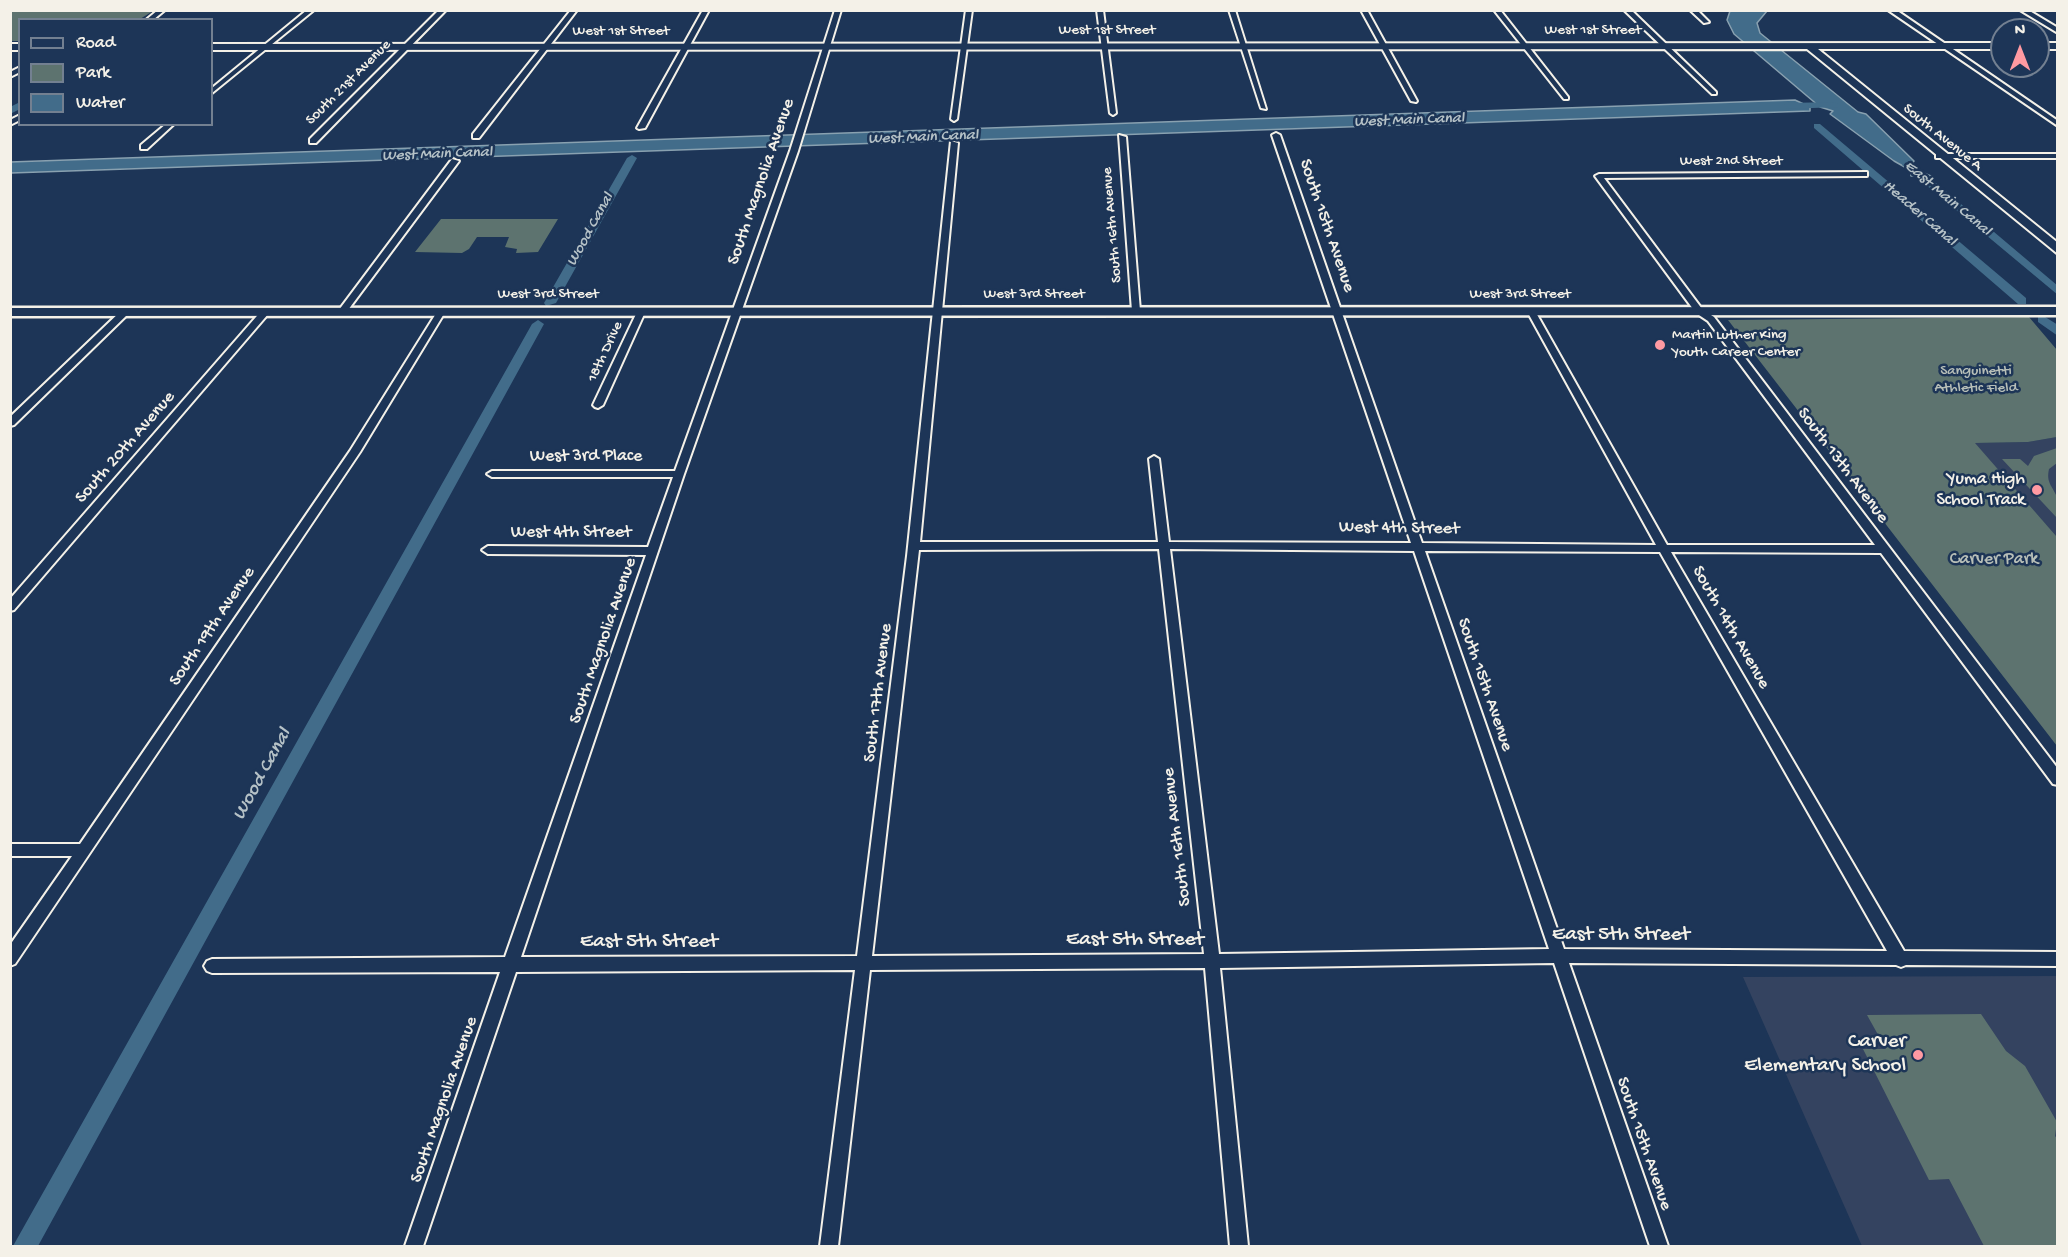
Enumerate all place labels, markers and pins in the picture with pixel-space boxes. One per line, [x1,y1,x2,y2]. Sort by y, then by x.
place label: Martin Luther King Youth Career Center [1672,327,1800,362]
marker: Martin Luther King Youth Career Center [1653,338,1667,352]
place label: Yuma High School Track [1937,469,2025,512]
marker: Yuma High School Track [2030,483,2044,497]
place label: Carver Elementary School [1744,1030,1906,1080]
marker: Carver Elementary School [1911,1048,1925,1062]

